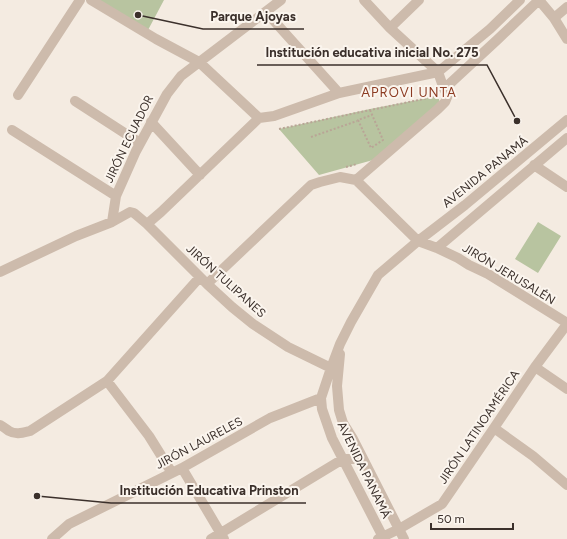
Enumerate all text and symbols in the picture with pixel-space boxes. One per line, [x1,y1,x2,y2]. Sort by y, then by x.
callout: Parque Ajoyas [203,4,304,29]
text: Parque Ajoyas [210,9,296,24]
callout: Institución educativa inicial No. 275 [257,40,487,65]
text: Institución educativa inicial No. 275 [265,45,479,60]
district label: APROVI UNTA [361,85,457,100]
street label: JIRÓN ECUADOR [102,93,156,185]
street label: AVENIDA PANAMÁ [440,133,530,211]
street label: JIRÓN JERUSALÉN [460,241,558,307]
street label: JIRÓN TULIPANES [183,242,269,320]
street label: JIRÓN LATINOAMÉRICA [436,367,522,487]
street label: JIRÓN LAURELES [153,414,245,472]
street label: AVENIDA PANAMÁ [335,419,393,521]
callout: Institución Educativa Prinston [111,478,306,503]
text: Institución Educativa Prinston [119,483,299,498]
scale bar [431,505,513,531]
text: 50 m [437,512,465,526]

